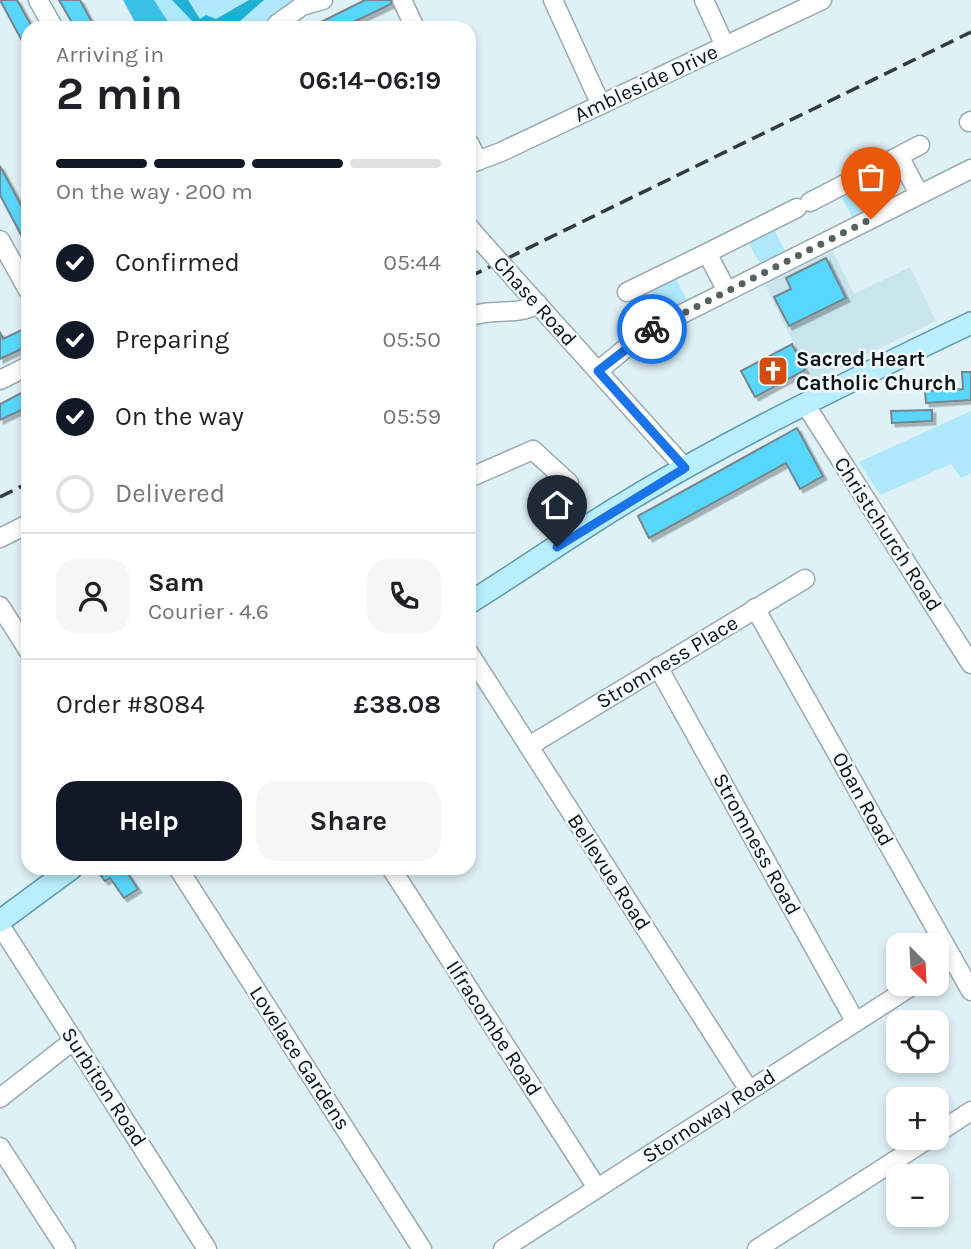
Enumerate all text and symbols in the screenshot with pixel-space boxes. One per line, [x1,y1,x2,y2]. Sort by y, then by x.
street label: Ambleside Drive [571,39,721,127]
text: Arriving in [56,41,164,68]
text: 06:14–06:19 [299,65,441,96]
text: 2 min [56,67,183,121]
pin [841,147,901,219]
icon: bag [852,158,890,196]
text: On the way · 200 m [56,178,253,205]
icon: check [56,244,94,282]
text: Confirmed [115,247,240,278]
text: 05:44 [383,249,441,276]
street label: Chase Road [489,251,581,351]
courier [617,294,687,364]
icon: bike [633,310,671,348]
icon: check [56,321,94,359]
text: Preparing [115,324,229,355]
text: 05:50 [382,326,441,353]
place label: Sacred Heart Catholic Church [796,347,957,395]
church icon: Sacred Heart Catholic Church [756,354,790,388]
icon: check [56,398,94,436]
text: On the way [115,401,244,432]
text: 05:59 [383,403,441,430]
street label: Christchurch Road [829,452,947,616]
pin [527,475,587,547]
text: Delivered [115,478,225,509]
icon: home [538,486,576,524]
button: person [56,559,130,633]
button: phone [367,559,441,633]
text: Sam [148,567,204,598]
text: Courier · 4.6 [148,598,269,625]
street label: Stromness Place [592,610,742,714]
text: Order #8084 [56,689,205,720]
text: £38.08 [354,689,441,720]
street label: Oban Road [827,748,899,850]
street label: Stromness Road [708,769,806,919]
button: Help [56,781,242,861]
button: Share [256,781,441,861]
street label: Bellevue Road [563,809,655,935]
north arrow [886,933,948,996]
map controls [886,933,949,1227]
street label: Ilfracombe Road [441,956,547,1100]
street label: Lovelace Gardens [245,982,355,1134]
button: locate [886,1010,949,1073]
street label: Surbiton Road [57,1023,151,1151]
street label: Stornoway Road [638,1064,780,1168]
button: + [886,1087,949,1150]
button: − [886,1164,949,1227]

